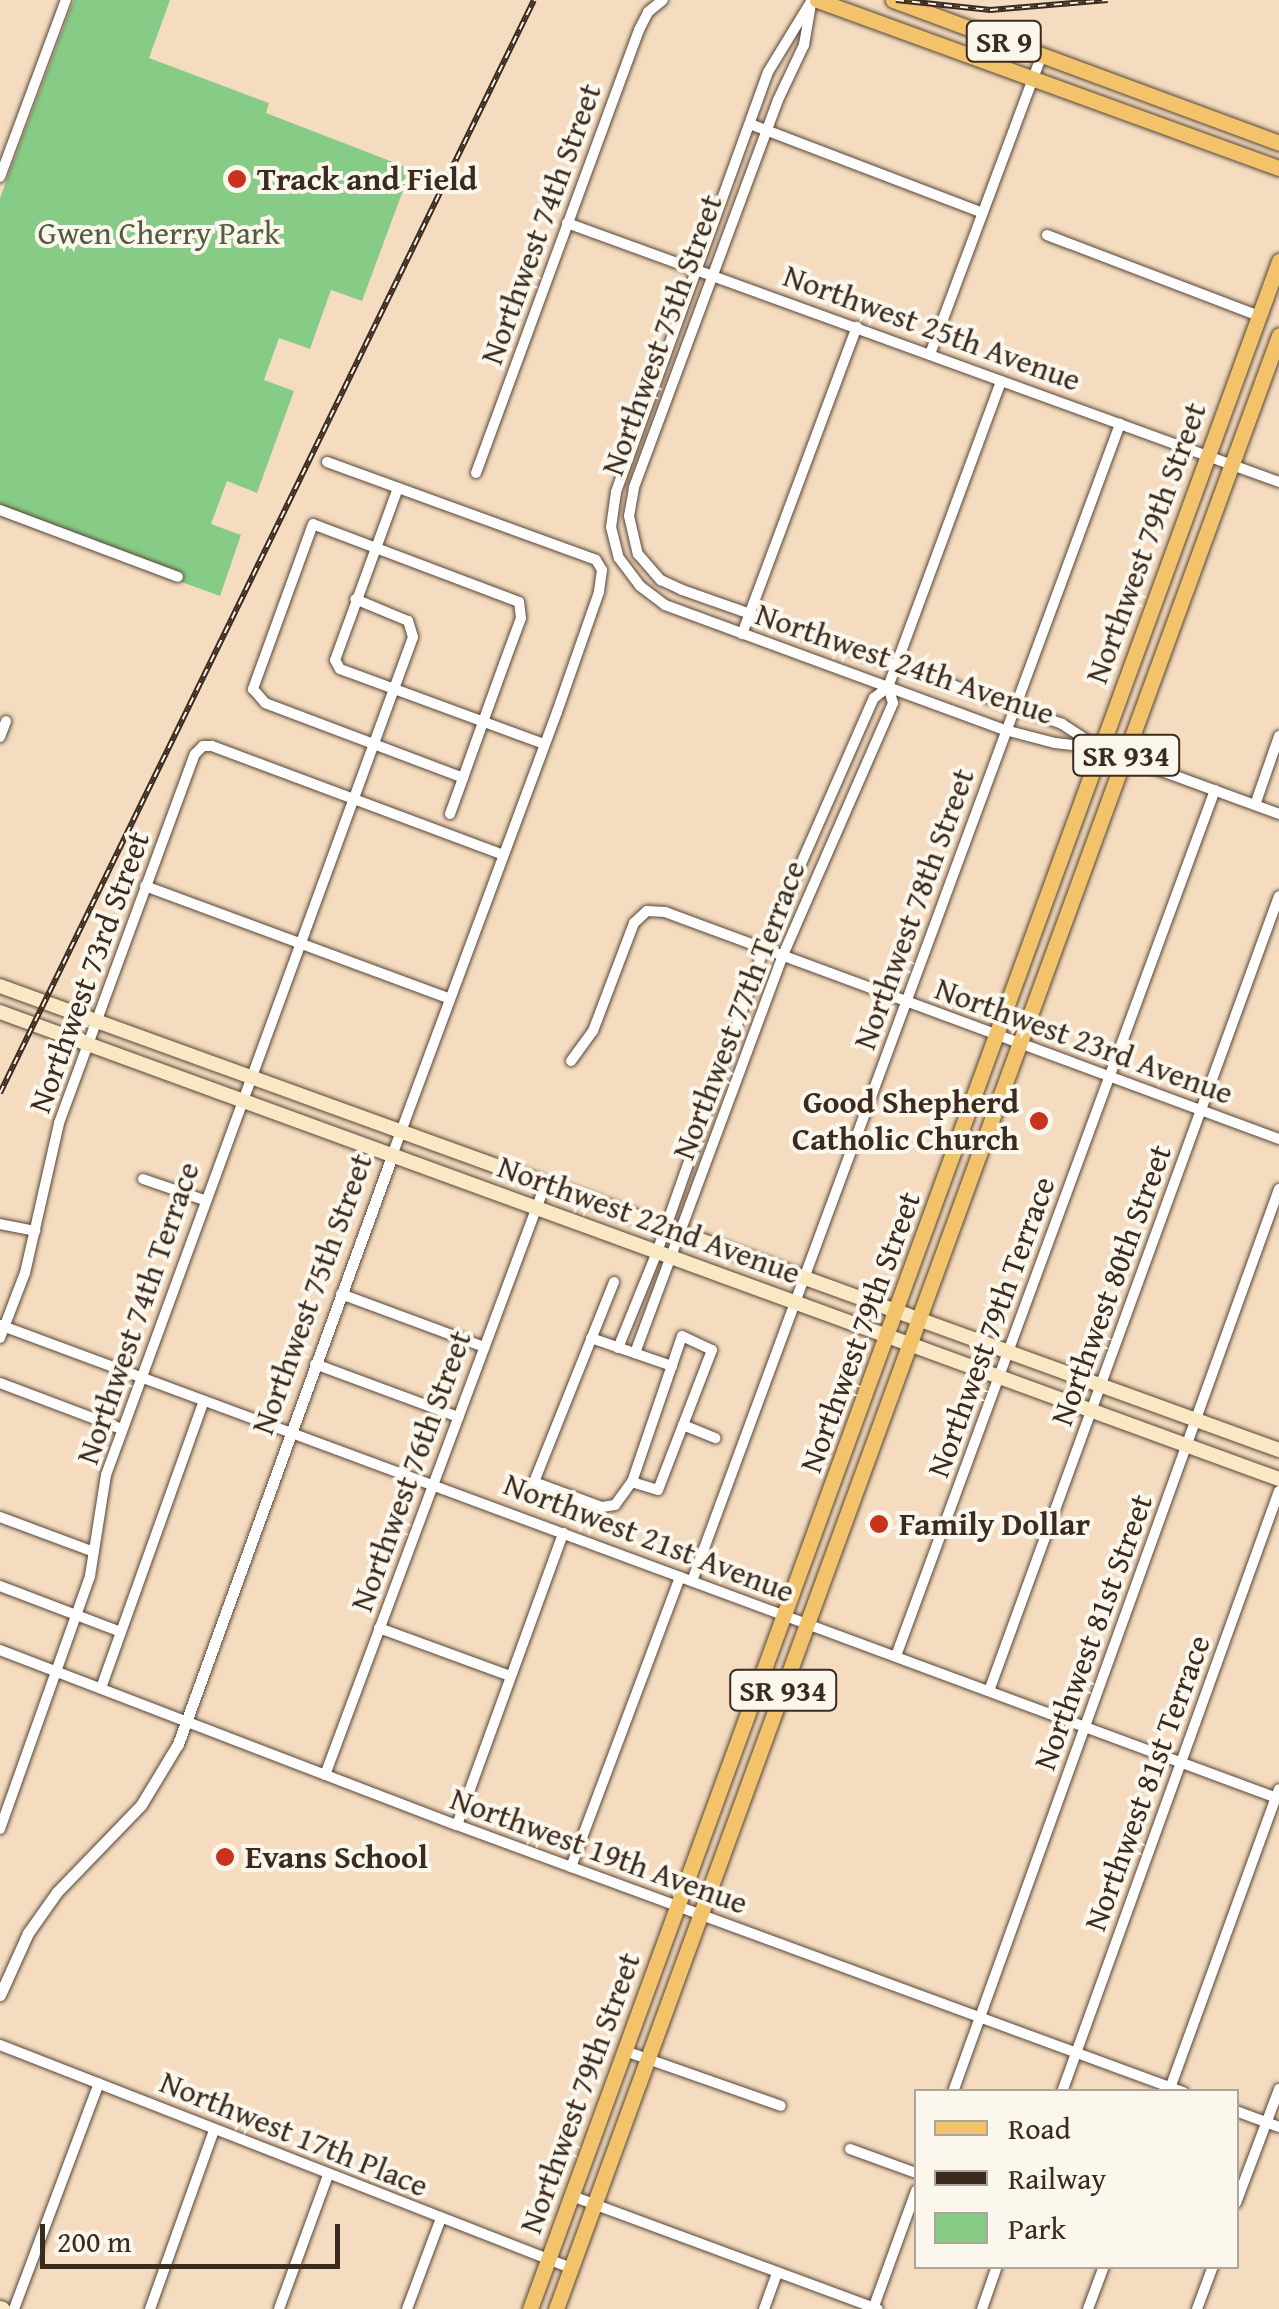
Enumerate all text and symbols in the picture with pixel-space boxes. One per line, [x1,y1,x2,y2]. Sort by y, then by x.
road number: SR 9 [964,16,1044,66]
street label: Northwest 74th Street [472,78,610,370]
place label: Track and Field [257,160,477,198]
marker: Track and Field [226,168,248,190]
street label: Northwest 75th Street [593,189,731,481]
park label: Gwen Cherry Park [38,214,280,252]
street label: Northwest 25th Avenue [778,256,1086,400]
street label: Northwest 79th Street [1077,397,1215,689]
street label: Northwest 24th Avenue [751,595,1059,733]
road number: SR 934 [1071,730,1181,780]
street label: Northwest 78th Street [845,763,983,1055]
street label: Northwest 73rd Street [20,826,158,1118]
street label: Northwest 77th Terrace [664,855,814,1165]
street label: Northwest 23rd Avenue [930,969,1238,1113]
place label: Good Shepherd Catholic Church [792,1084,1019,1159]
marker: Good Shepherd Catholic Church [1028,1110,1050,1132]
street label: Northwest 80th Street [1042,1139,1180,1431]
street label: Northwest 22nd Avenue [493,1147,805,1293]
street label: Northwest 75th Street [243,1148,381,1440]
street label: Northwest 74th Terrace [68,1157,208,1469]
street label: Northwest 79th Terrace [919,1171,1063,1483]
street label: Northwest 79th Street [791,1186,929,1478]
street label: Northwest 76th Street [342,1325,480,1617]
street label: Northwest 21st Avenue [498,1465,800,1611]
street label: Northwest 81st Street [1025,1489,1161,1775]
place label: Family Dollar [899,1505,1090,1543]
marker: Family Dollar [868,1513,890,1535]
street label: Northwest 81st Terrace [1076,1630,1218,1936]
road number: SR 934 [728,1665,838,1715]
street label: Northwest 19th Avenue [445,1779,753,1923]
place label: Evans School [245,1838,428,1876]
marker: Evans School [214,1846,236,1868]
street label: Northwest 79th Street [511,1947,649,2239]
street label: Northwest 17th Place [154,2063,434,2205]
legend [914,2089,1239,2269]
text: Road [1008,2106,1071,2150]
text: Railway [1008,2156,1106,2200]
scale bar [45,2204,345,2266]
text: Park [1008,2206,1066,2250]
text: 200 m [57,2219,131,2263]

